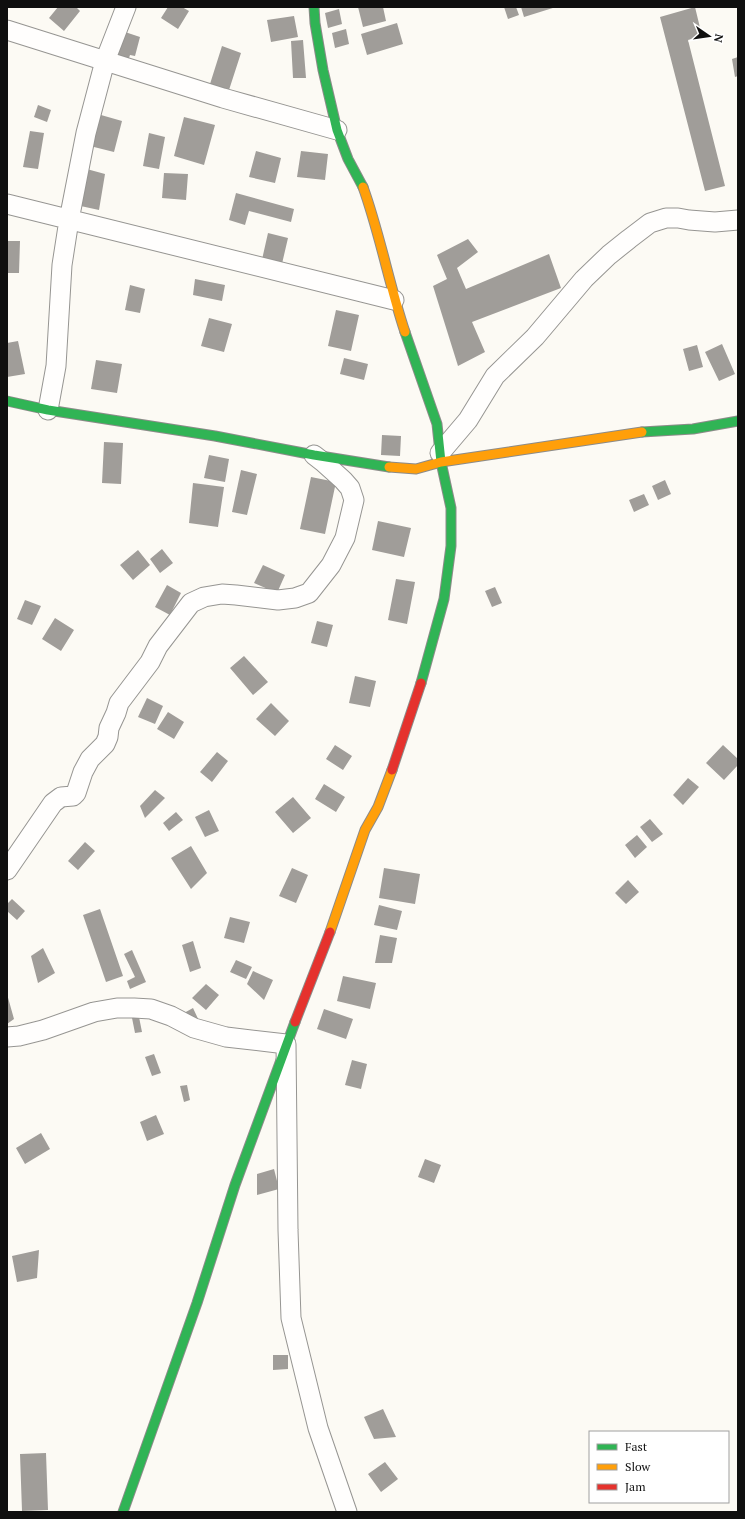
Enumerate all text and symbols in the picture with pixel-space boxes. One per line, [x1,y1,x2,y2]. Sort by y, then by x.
north arrow [689,16,729,56]
text: N [711,33,727,45]
legend [589,1431,729,1503]
text: Fast [625,1439,648,1454]
text: Slow [625,1459,651,1474]
text: Jam [625,1479,646,1494]

